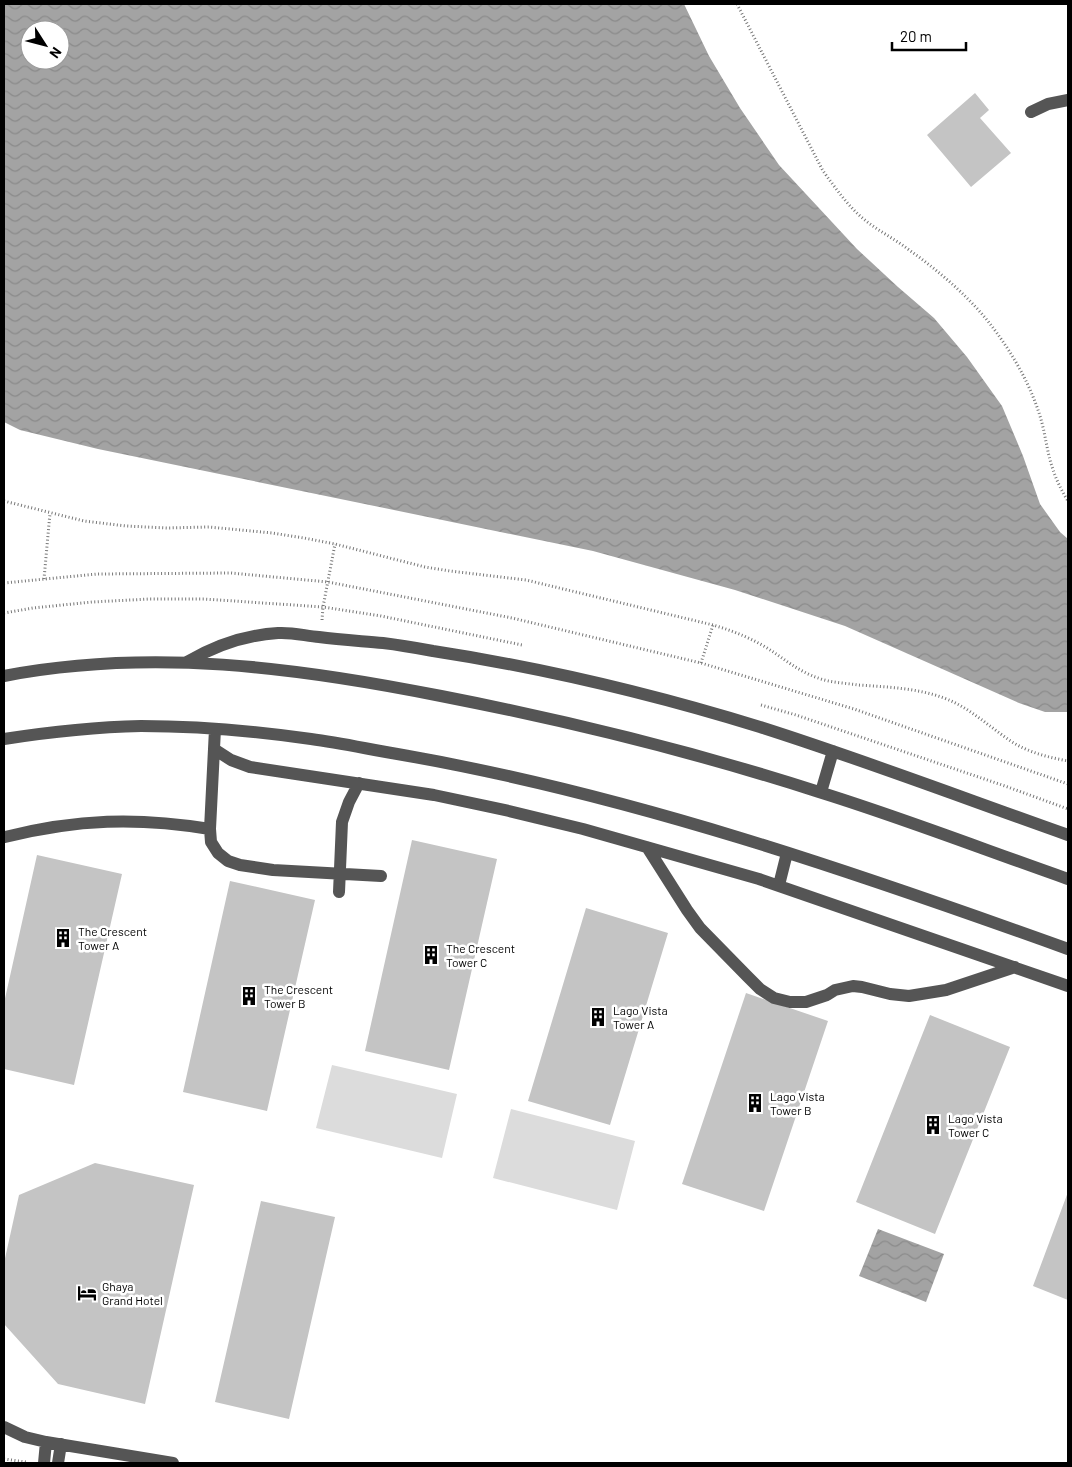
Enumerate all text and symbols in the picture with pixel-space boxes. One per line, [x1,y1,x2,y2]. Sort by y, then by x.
north arrow [20,20,70,70]
scale bar [892,20,966,52]
text: 20 m [900,27,932,45]
text: N [46,44,66,62]
place label: The Crescent Tower A [78,924,147,952]
building icon: The Crescent Tower A [52,927,74,949]
place label: The Crescent Tower C [446,941,515,969]
building icon: The Crescent Tower C [420,944,442,966]
place label: The Crescent Tower B [264,982,333,1010]
building icon: The Crescent Tower B [238,985,260,1007]
place label: Lago Vista Tower A [613,1003,668,1031]
building icon: Lago Vista Tower A [587,1006,609,1028]
place label: Lago Vista Tower B [770,1089,825,1117]
building icon: Lago Vista Tower B [744,1092,766,1114]
place label: Lago Vista Tower C [948,1111,1003,1139]
building icon: Lago Vista Tower C [922,1114,944,1136]
place label: Ghaya Grand Hotel [102,1279,163,1307]
hotel icon: Ghaya Grand Hotel [76,1282,98,1304]

